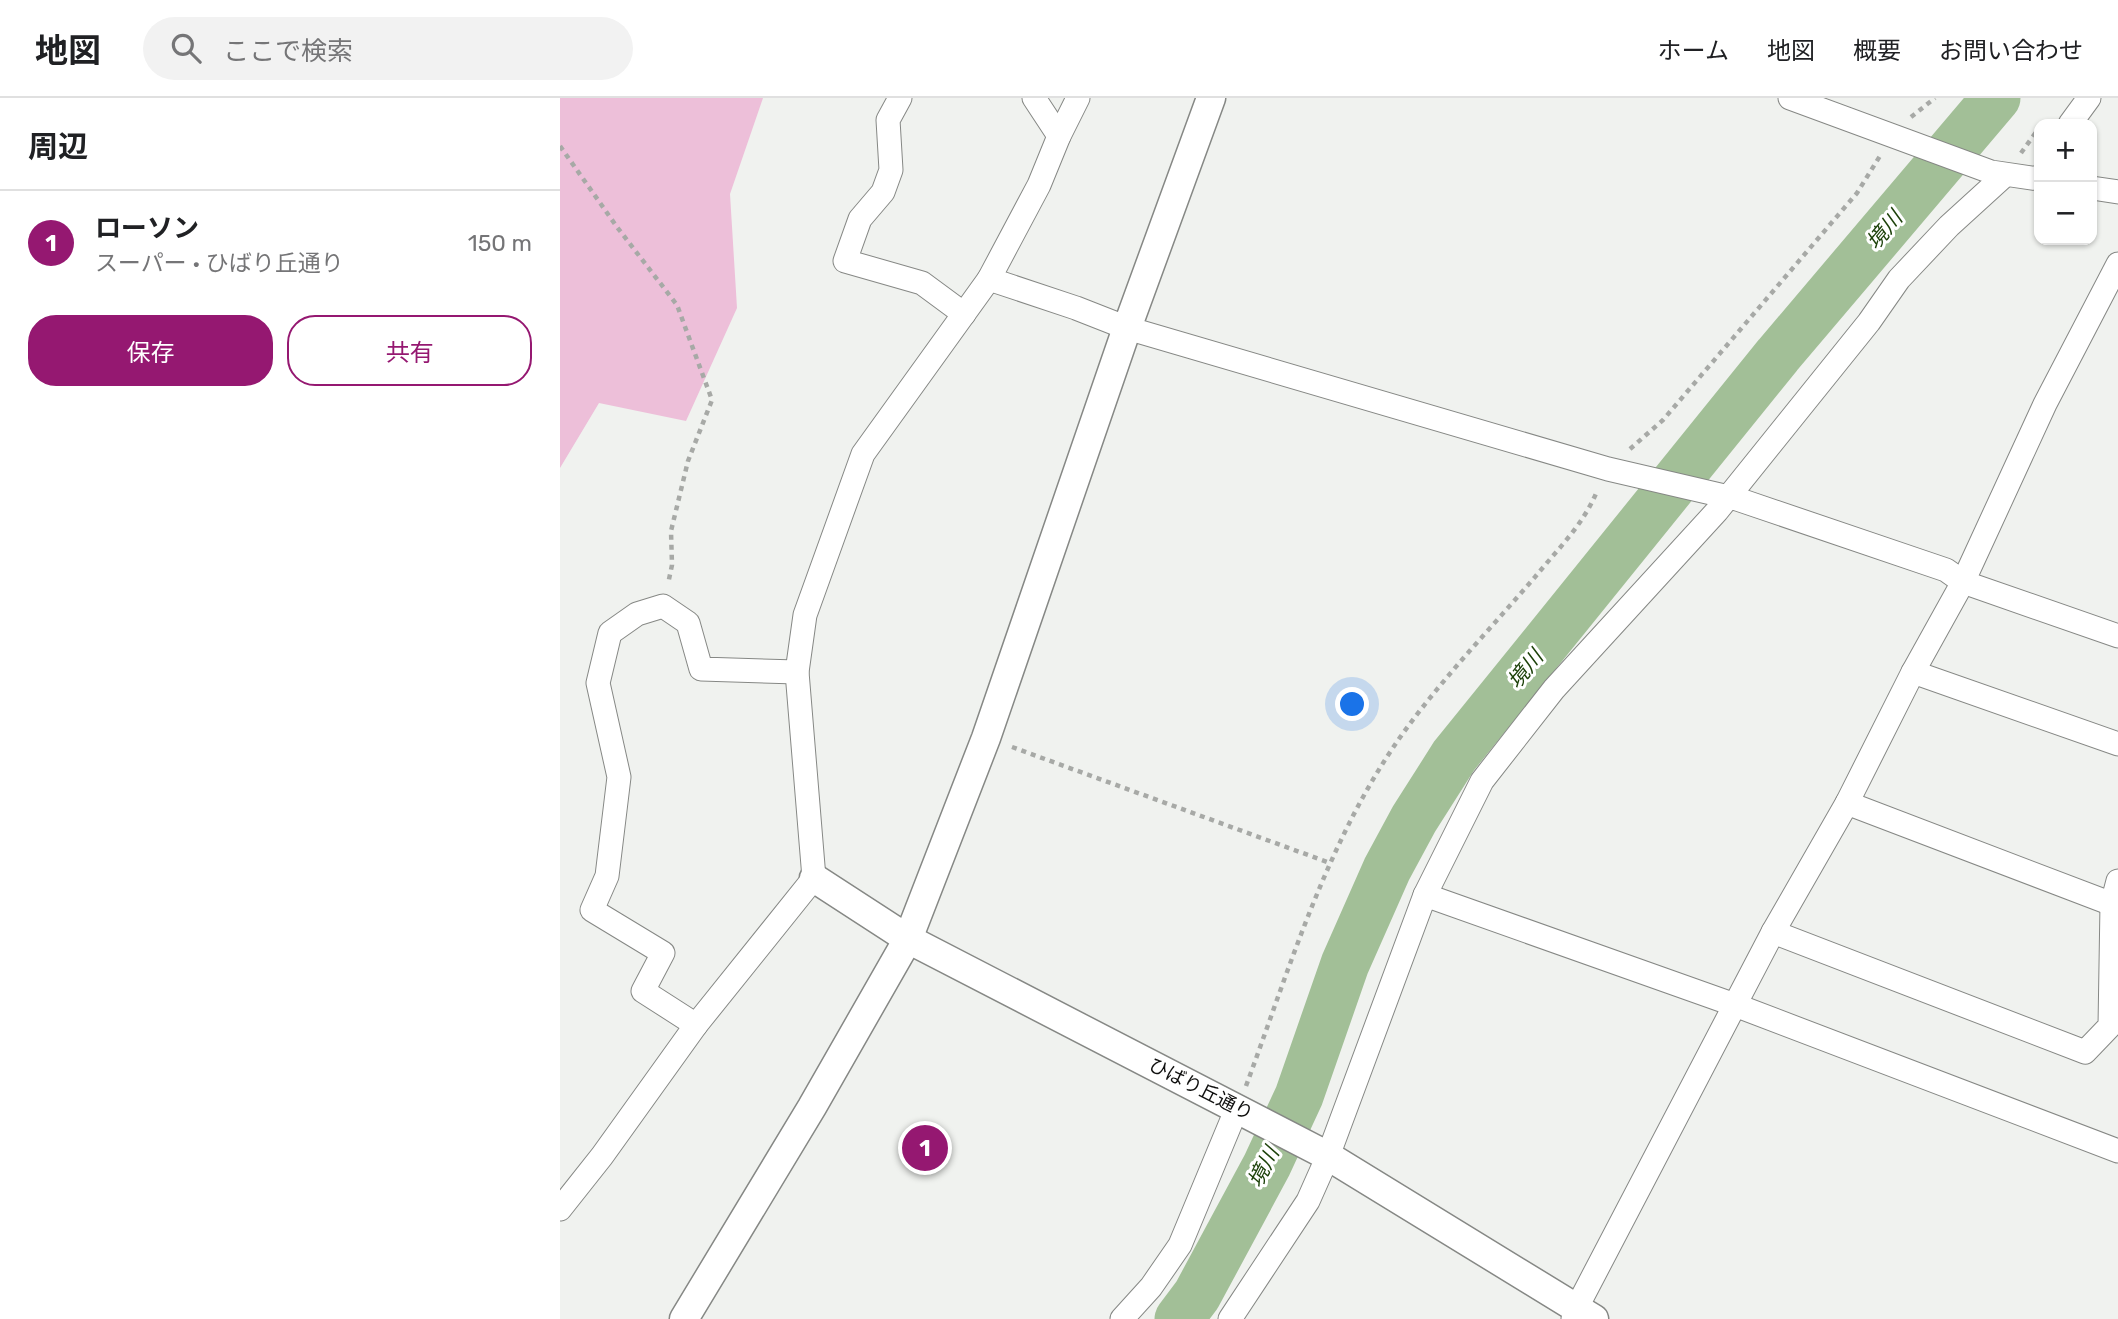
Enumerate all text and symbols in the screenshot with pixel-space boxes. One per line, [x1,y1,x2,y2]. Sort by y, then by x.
search box [143,17,633,80]
icon: search [167,29,205,67]
text: 地図 [35,31,101,70]
text: ここで検索 [223,36,353,67]
text: ホーム [1658,37,1729,65]
text: 地図 [1767,37,1815,65]
text: 概要 [1853,37,1901,65]
text: お問い合わせ [1939,37,2083,65]
map controls [2034,119,2097,245]
button: + [2034,119,2097,182]
text: 周辺 [28,129,88,165]
button: − [2034,182,2097,245]
water label: 境川 [1861,204,1908,254]
text: ローソン [95,213,199,244]
text: 1 [45,229,57,257]
text: 150 m [468,229,532,257]
text: スーパー · ひばり丘通り [95,249,344,277]
button: 保存 [28,315,273,386]
button: 共有 [287,315,532,386]
water label: 境川 [1502,643,1549,693]
your location [1335,687,1369,721]
street label: ひばり丘通り [1145,1053,1257,1125]
pin: 1 [902,1122,948,1174]
water label: 境川 [1242,1141,1285,1191]

